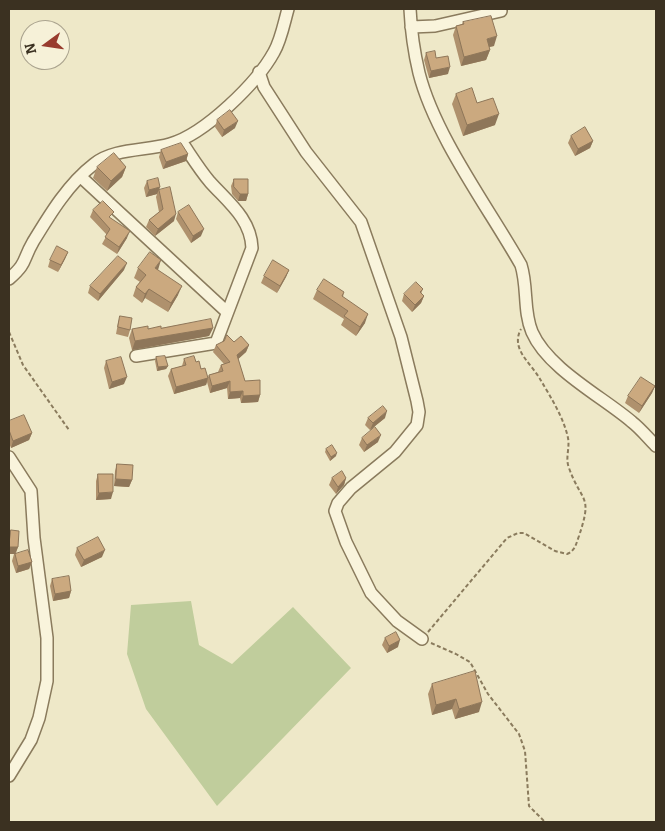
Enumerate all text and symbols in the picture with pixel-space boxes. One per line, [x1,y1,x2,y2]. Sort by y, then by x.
north arrow [20,20,70,70]
text: N [21,41,40,56]

